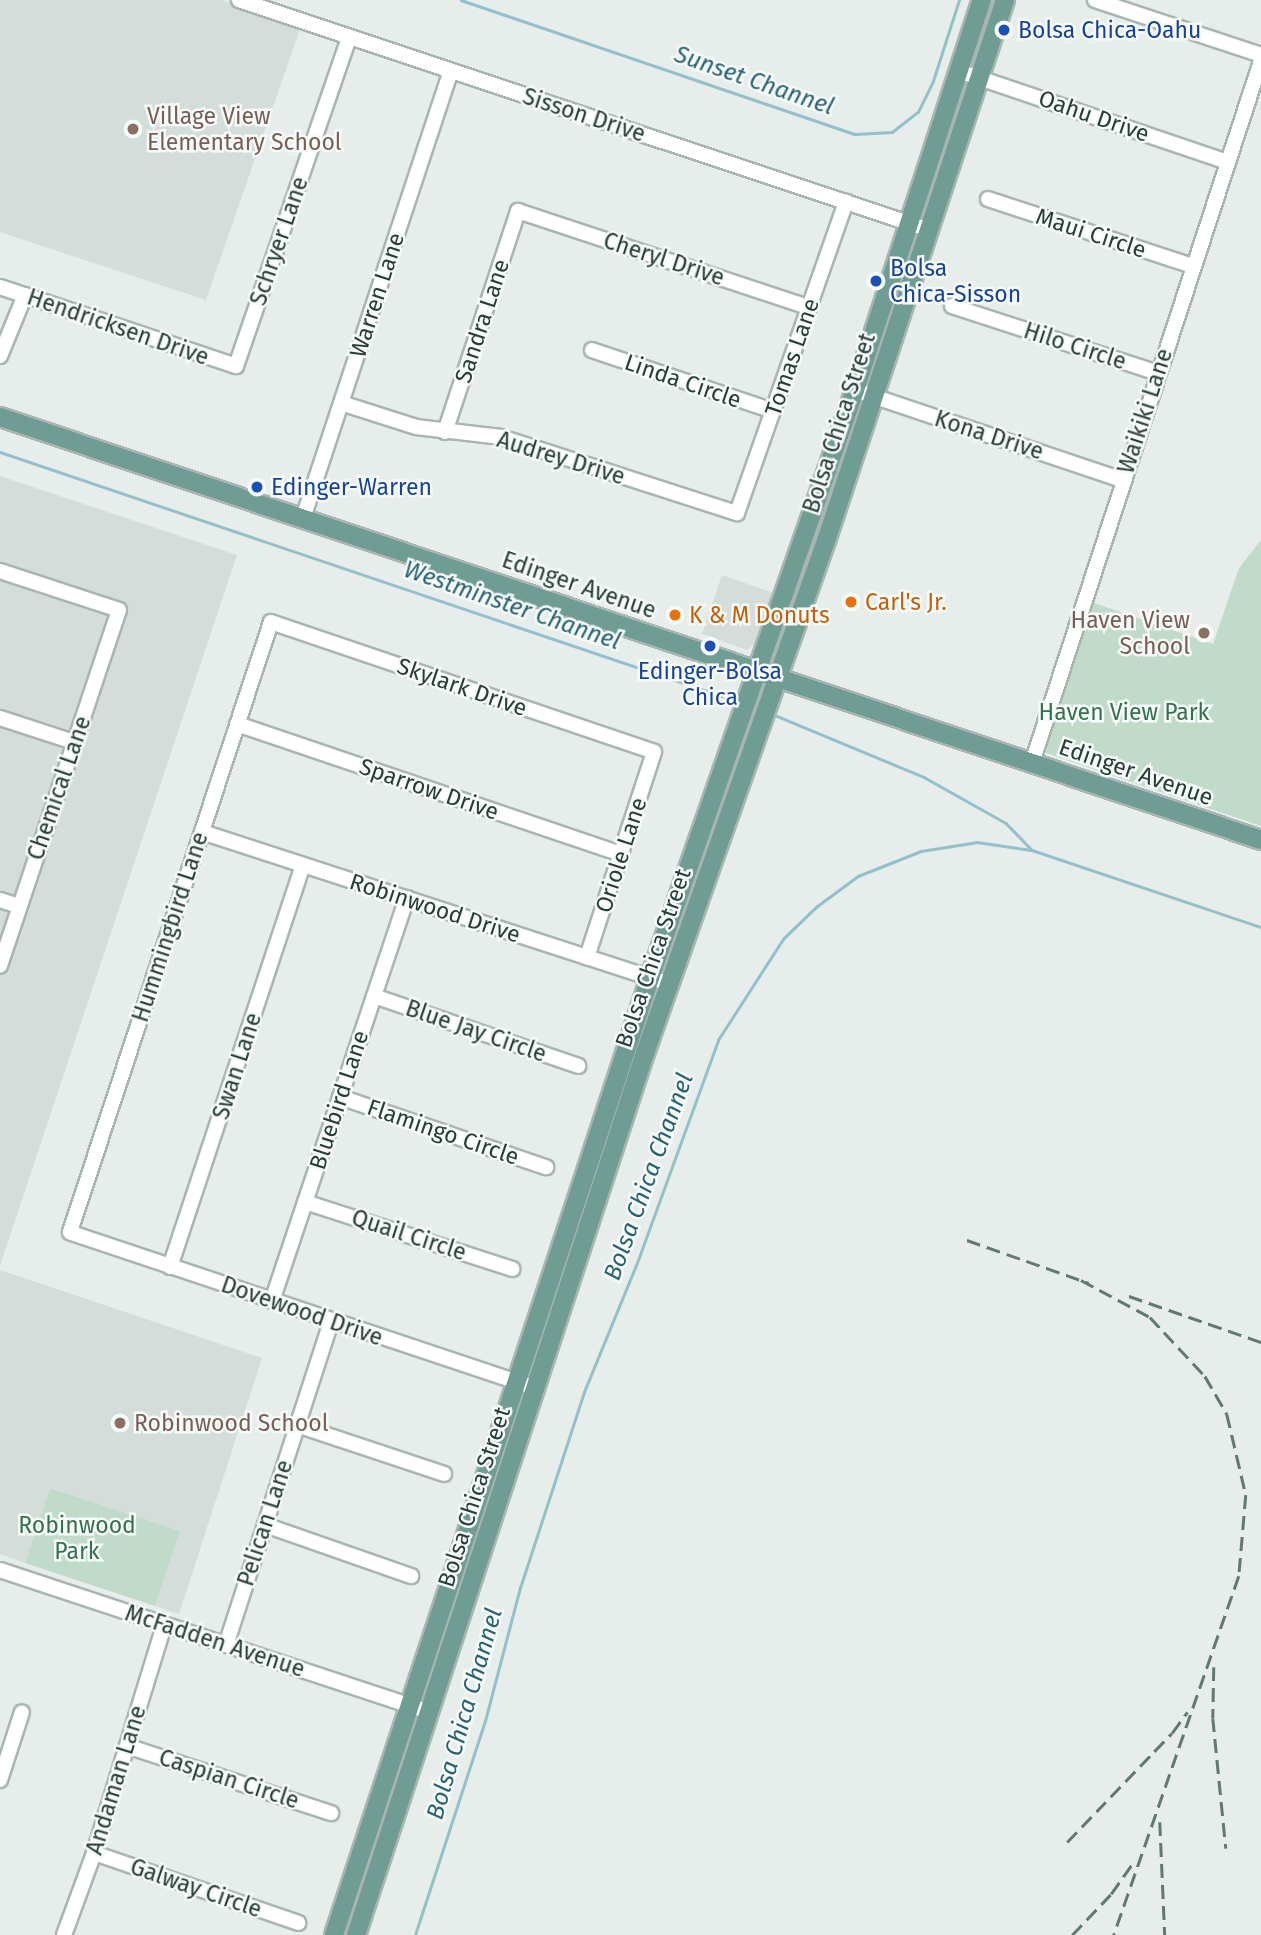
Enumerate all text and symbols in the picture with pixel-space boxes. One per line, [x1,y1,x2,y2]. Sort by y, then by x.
place label: Bolsa Chica-Oahu [1018,16,1201,44]
marker: Bolsa Chica-Oahu [996,22,1012,38]
water label: Sunset Channel [670,40,838,122]
street label: Sisson Drive [519,82,649,148]
street label: Oahu Drive [1035,84,1153,148]
place label: Village View Elementary School [147,102,342,156]
marker: Village View Elementary School [125,121,141,137]
street label: Schryer Lane [244,173,314,309]
street label: Maui Circle [1032,202,1150,264]
street label: Cheryl Drive [600,226,728,292]
street label: Warren Lane [344,229,410,361]
place label: Bolsa Chica-Sisson [890,254,1021,308]
street label: Sandra Lane [449,256,515,386]
marker: Bolsa Chica-Sisson [868,273,884,289]
street label: Hendricksen Drive [24,283,212,371]
street label: Tomas Lane [759,295,825,419]
street label: Hilo Circle [1020,317,1130,375]
street label: Bolsa Chica Street [797,329,881,517]
street label: Waikiki Lane [1112,345,1178,477]
street label: Linda Circle [621,348,745,414]
street label: Kona Drive [931,404,1047,466]
street label: Audrey Drive [494,425,628,491]
place label: Edinger-Warren [271,473,432,501]
marker: Edinger-Warren [249,479,265,495]
street label: Edinger Avenue [498,546,660,624]
water label: Westminster Channel [400,555,624,657]
place label: Carl's Jr. [865,588,947,616]
marker: Carl's Jr. [843,594,859,610]
place label: K & M Donuts [689,601,830,629]
place label: Haven View School [1071,606,1190,660]
marker: K & M Donuts [667,607,683,623]
marker: Haven View School [1196,625,1212,641]
marker: Edinger-Bolsa Chica [702,638,718,654]
street label: Skylark Drive [393,652,531,722]
place label: Edinger-Bolsa Chica [638,657,782,711]
park label: Haven View Park [1039,698,1209,726]
street label: Chemical Lane [21,712,97,864]
street label: Edinger Avenue [1055,733,1217,811]
street label: Sparrow Drive [356,752,502,826]
street label: Oriole Lane [589,794,653,916]
street label: Hummingbird Lane [126,828,214,1026]
street label: Bolsa Chica Street [609,865,697,1051]
street label: Robinwood Drive [346,867,524,949]
street label: Blue Jay Circle [402,994,550,1068]
street label: Swan Lane [207,1009,267,1123]
street label: Bluebird Lane [304,1027,374,1173]
water label: Bolsa Chica Channel [598,1069,700,1285]
street label: Flamingo Circle [363,1093,523,1171]
street label: Quail Circle [348,1204,470,1266]
street label: Dovewood Drive [218,1270,386,1352]
street label: Bolsa Chica Street [432,1403,516,1591]
place label: Robinwood School [134,1409,328,1437]
marker: Robinwood School [112,1415,128,1431]
street label: Pelican Lane [232,1456,298,1590]
park label: Robinwood Park [18,1511,136,1565]
street label: McFadden Avenue [122,1599,308,1683]
water label: Bolsa Chica Channel [421,1605,509,1823]
street label: Andaman Lane [80,1702,152,1858]
street label: Caspian Circle [155,1743,303,1815]
street label: Galway Circle [127,1853,265,1923]

